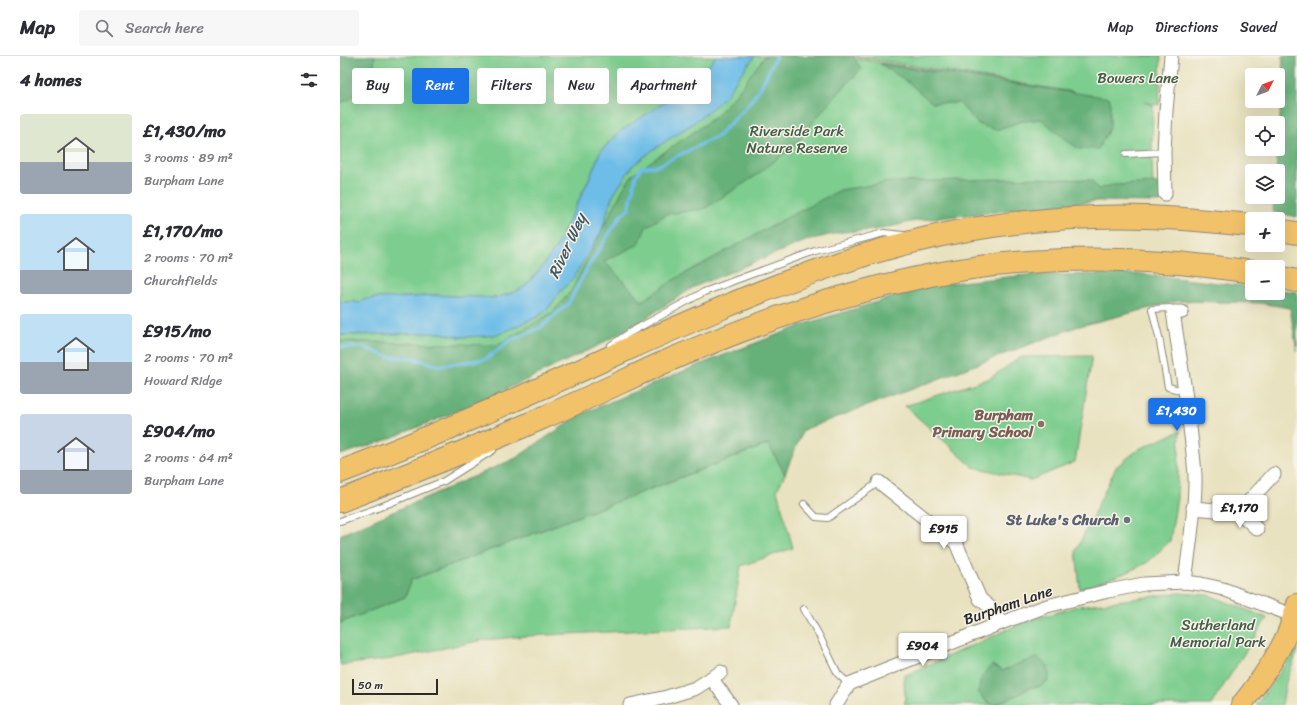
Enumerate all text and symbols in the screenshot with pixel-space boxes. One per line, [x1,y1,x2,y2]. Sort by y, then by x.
search box [79,10,359,46]
text: Map [20,11,55,44]
text: Search here [125,15,204,41]
text: Map [1107,15,1133,40]
text: Directions [1155,15,1218,40]
text: Saved [1240,15,1277,40]
icon: search [93,17,115,39]
text: 4 homes [20,65,81,95]
park label: Bowers Lane [1097,65,1179,91]
chip: Buy [352,68,404,104]
chip: Rent [412,68,469,104]
chip: Filters [477,68,546,104]
chip: New [554,68,609,104]
chip: Apartment [617,68,711,104]
north arrow [1245,68,1285,108]
map controls [1245,68,1285,300]
icon: filters [298,69,320,91]
text: £1,430/mo [144,116,226,146]
button: locate [1245,116,1285,156]
park label: Riverside Park Nature Reserve [747,118,847,161]
icon: home [52,130,100,178]
text: 3 rooms · 89 m² [144,146,233,169]
button: layers [1245,164,1285,204]
text: Burpham Lane [144,169,224,192]
water label: River Wey [539,206,596,283]
button: + [1245,212,1285,252]
text: £1,170/mo [144,216,223,246]
icon: home [52,230,100,278]
text: 2 rooms · 70 m² [144,246,233,269]
button: − [1245,260,1285,300]
text: Churchfields [144,269,217,292]
text: £915/mo [144,316,211,346]
icon: home [52,330,100,378]
text: 2 rooms · 70 m² [144,346,233,369]
text: Howard Ridge [144,369,222,392]
pin: £1,430 [1144,398,1210,432]
text: £1,430 [1157,399,1197,422]
place label: Burpham Primary School [932,402,1034,445]
text: £904/mo [144,416,215,446]
marker: Burpham Primary School [1036,419,1046,429]
icon: home [52,430,100,478]
text: 2 rooms · 64 m² [144,446,233,469]
text: Burpham Lane [144,469,224,492]
pin: £1,170 [1207,495,1273,529]
text: £1,170 [1221,496,1259,519]
place label: St Luke's Church [1005,507,1119,533]
marker: St Luke's Church [1122,515,1132,525]
pin: £915 [920,516,968,550]
text: £915 [930,517,958,540]
street label: Burpham Lane [960,578,1056,632]
park label: Sutherland Memorial Park [1170,612,1266,655]
pin: £904 [899,633,947,667]
text: £904 [907,634,939,657]
text: 50 m [358,676,383,695]
scale bar [352,677,438,696]

